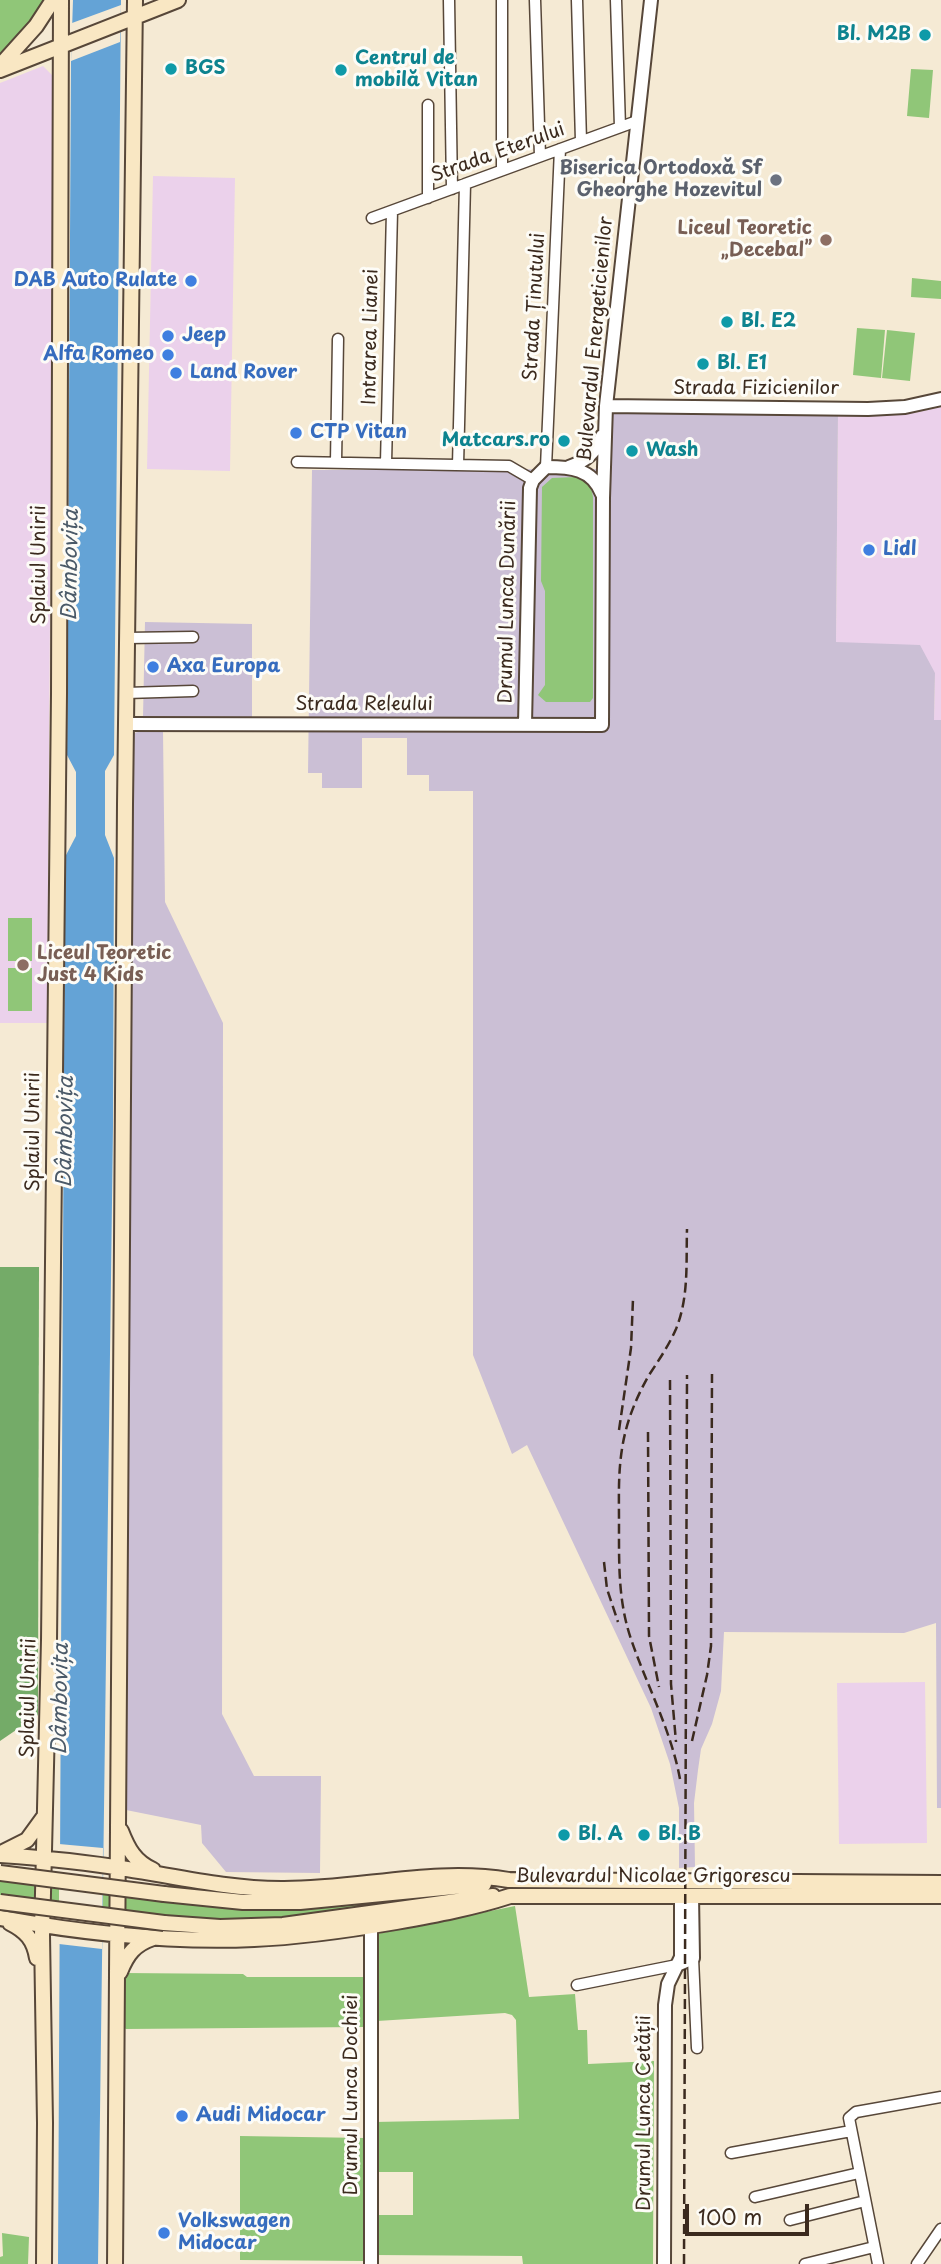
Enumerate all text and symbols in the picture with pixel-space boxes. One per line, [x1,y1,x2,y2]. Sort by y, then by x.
place label: Bl. M2B [837,24,911,46]
marker: Bl. M2B [917,27,933,43]
place label: Centrul de mobilă Vitan [355,48,478,92]
place label: BGS [185,58,225,80]
marker: BGS [163,61,179,77]
marker: Centrul de mobilă Vitan [333,62,349,78]
street label: Strada Eterului [428,118,568,188]
place label: Biserica Ortodoxă Sf Gheorghe Hozevitul [559,158,762,202]
marker: Biserica Ortodoxă Sf Gheorghe Hozevitul [768,172,784,188]
street label: Bulevardul Energeticienilor [574,215,618,463]
place label: Liceul Teoretic „Decebal” [678,218,812,262]
street label: Strada Ținutului [520,232,550,382]
marker: Liceul Teoretic „Decebal” [818,232,834,248]
street label: Intrarea Lianei [358,269,384,405]
place label: DAB Auto Rulate [14,270,177,292]
marker: DAB Auto Rulate [183,273,199,289]
place label: Bl. E2 [741,311,796,333]
marker: Bl. E2 [719,314,735,330]
place label: Jeep [182,325,226,347]
marker: Jeep [160,328,176,344]
place label: Alfa Romeo [43,344,154,366]
marker: Alfa Romeo [160,347,176,363]
place label: Bl. E1 [717,353,767,375]
marker: Bl. E1 [695,356,711,372]
place label: Land Rover [190,362,297,384]
marker: Land Rover [168,365,184,381]
street label: Strada Fizicienilor [673,378,839,400]
place label: CTP Vitan [310,422,407,444]
marker: CTP Vitan [288,425,304,441]
place label: Matcars.ro [442,430,550,452]
marker: Matcars.ro [556,433,572,449]
place label: Wash [646,440,698,462]
marker: Wash [624,443,640,459]
street label: Drumul Lunca Dunării [495,500,521,704]
street label: Splaiul Unirii [29,505,51,625]
water label: Dâmbovița [57,509,85,621]
place label: Lidl [883,539,917,561]
marker: Lidl [861,542,877,558]
place label: Axa Europa [167,656,280,678]
marker: Axa Europa [145,659,161,675]
street label: Strada Releului [295,694,433,716]
place label: Liceul Teoretic Just 4 Kids [37,943,171,987]
marker: Liceul Teoretic Just 4 Kids [15,957,31,973]
street label: Splaiul Unirii [23,1072,45,1192]
water label: Dâmbovița [52,1076,80,1188]
street label: Splaiul Unirii [17,1638,41,1758]
water label: Dâmbovița [47,1643,75,1755]
place label: Bl. A [578,1824,623,1846]
place label: Bl. B [658,1824,701,1846]
marker: Bl. A [556,1827,572,1843]
marker: Bl. B [636,1827,652,1843]
street label: Bulevardul Nicolae Grigorescu [515,1866,791,1888]
street label: Drumul Lunca Dochiei [341,1995,363,2195]
street label: Drumul Lunca Cetății [634,2015,656,2211]
place label: Audi Midocar [196,2105,326,2127]
marker: Audi Midocar [174,2108,190,2124]
scale bar [689,2190,813,2234]
text: 100 m [698,2200,762,2232]
place label: Volkswagen Midocar [178,2211,290,2255]
marker: Volkswagen Midocar [156,2225,172,2241]

